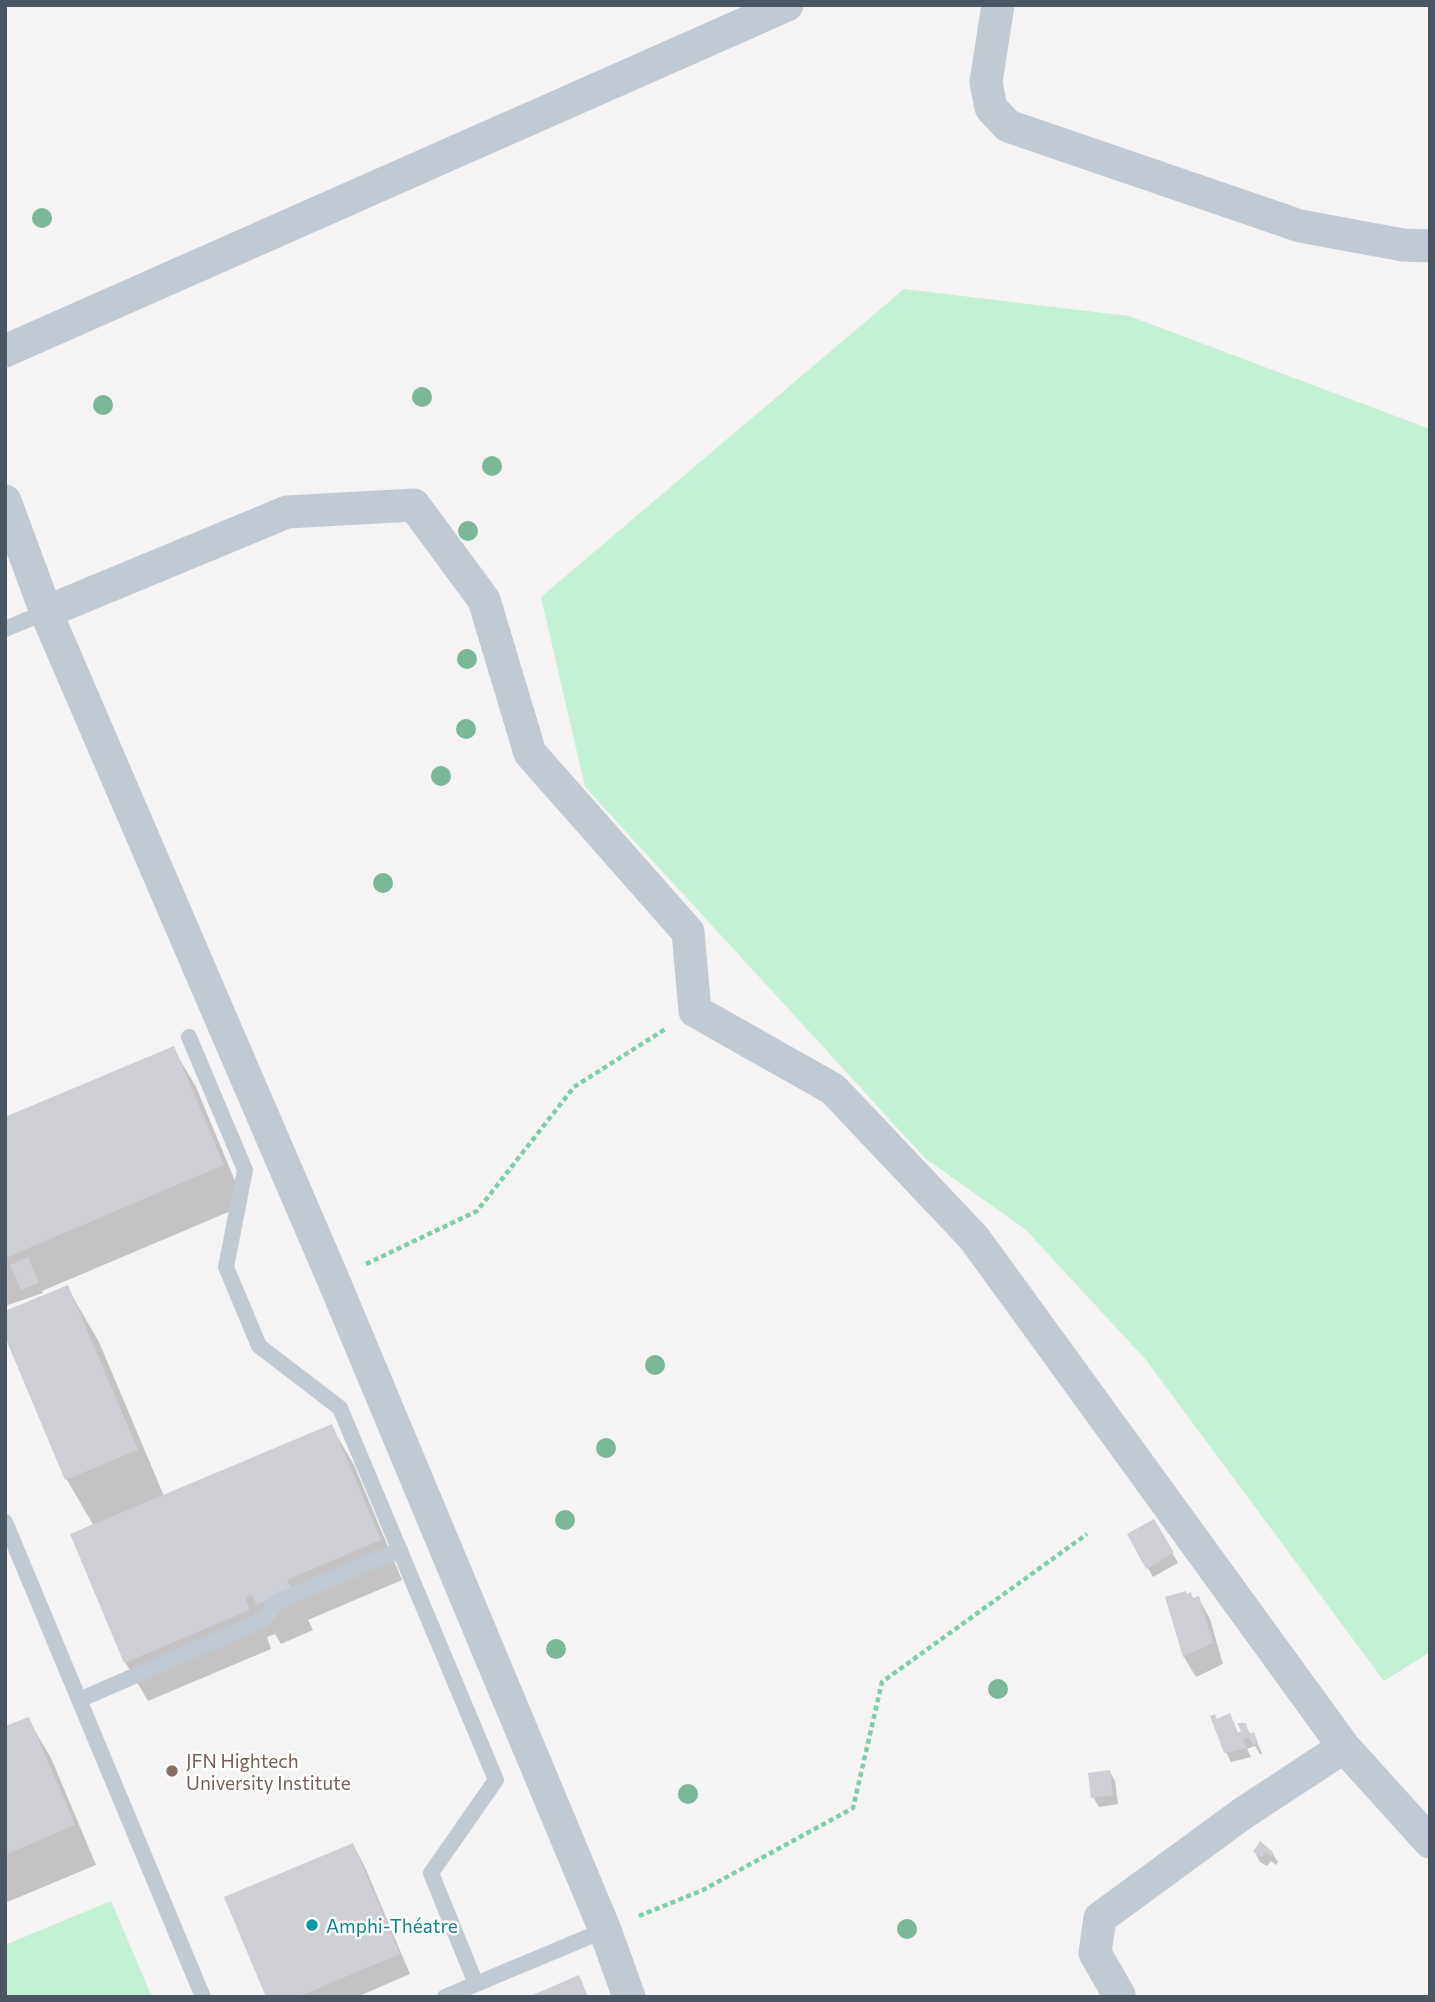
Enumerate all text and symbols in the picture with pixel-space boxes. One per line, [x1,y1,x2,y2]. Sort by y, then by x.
place label: JFN Hightech University Institute [186,1749,351,1794]
marker: JFN Hightech University Institute [164,1763,180,1779]
place label: Amphi-Théatre [326,1914,458,1937]
marker: Amphi-Théatre [304,1917,320,1933]

